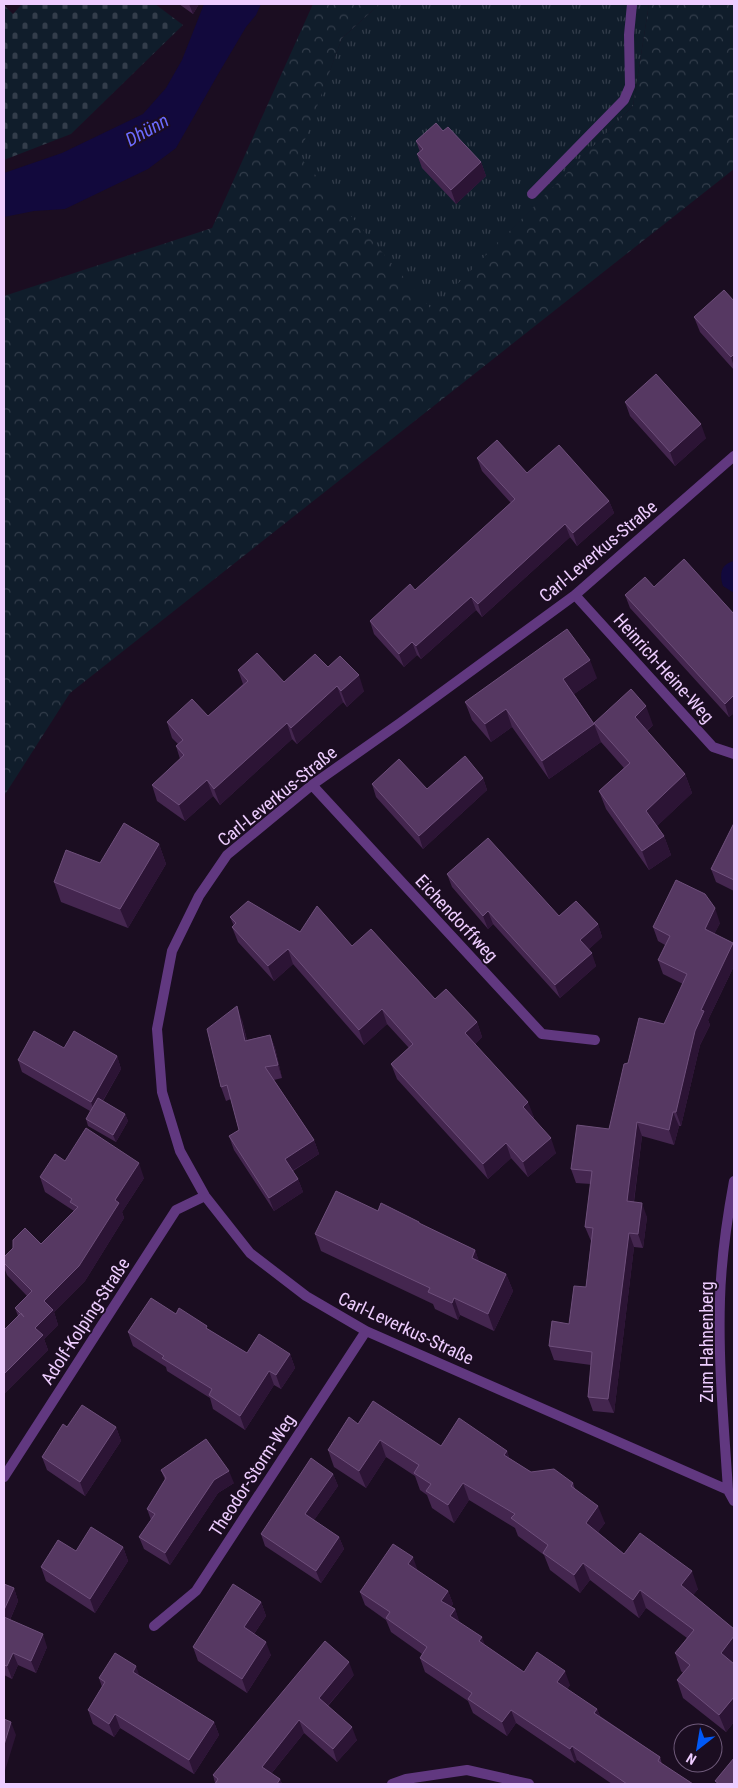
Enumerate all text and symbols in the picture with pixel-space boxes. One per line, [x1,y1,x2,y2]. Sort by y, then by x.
water label: Dhünn [121,109,173,151]
street label: Carl-Leverkus-Straße [535,496,661,606]
street label: Heinrich-Heine-Weg [609,609,719,727]
street label: Carl-Leverkus-Straße [213,742,341,850]
street label: Eichendorffweg [411,870,503,966]
street label: Adolf-Kolping-Straße [36,1254,134,1388]
street label: Zum Hahnenberg [696,1281,717,1403]
street label: Carl-Leverkus-Straße [335,1287,477,1369]
street label: Theodor-Storm-Weg [205,1410,299,1540]
north arrow [673,1723,723,1773]
text: N [684,1750,699,1768]

